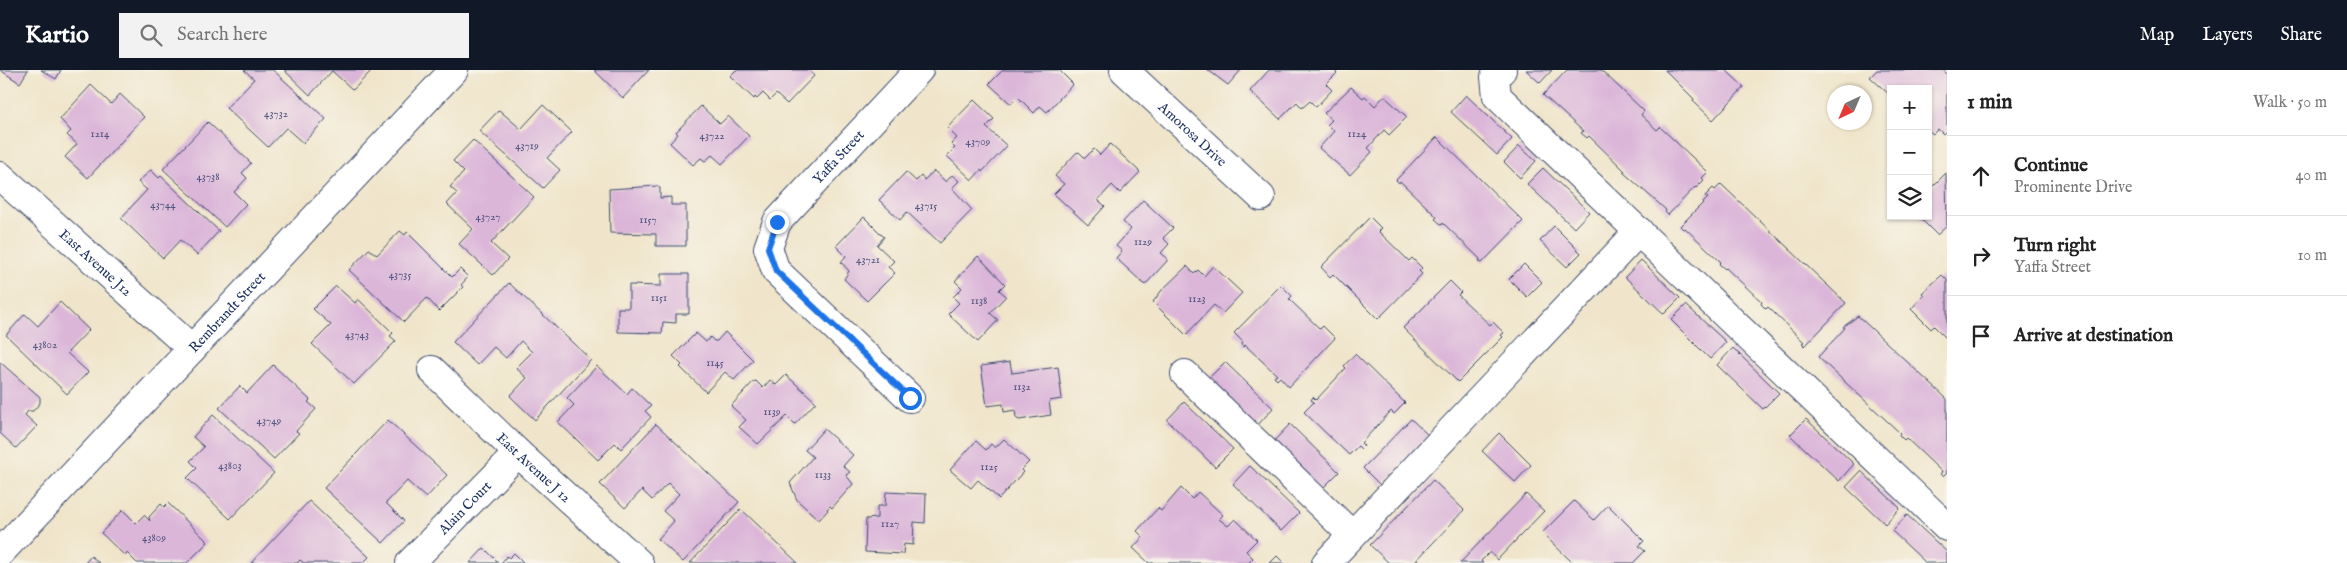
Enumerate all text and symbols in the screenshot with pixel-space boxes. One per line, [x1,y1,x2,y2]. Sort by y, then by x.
search box [119,13,469,58]
text: Kartio [25,20,89,51]
icon: search [137,21,165,49]
text: Search here [177,23,268,47]
text: Map [2140,24,2174,47]
text: Layers [2202,24,2253,47]
text: Share [2281,24,2322,47]
north arrow [1827,85,1872,130]
map controls [1887,85,1932,220]
button: + [1887,85,1932,130]
text: 1 min [1967,89,2012,116]
text: Walk · 50 m [2253,93,2327,113]
street label: Amorosa Drive [1153,98,1231,171]
house number: 43732 [264,107,288,121]
street label: Yaffa Street [809,126,869,188]
house number: 1214 [91,127,110,141]
house number: 1124 [1348,127,1367,141]
house number: 43722 [700,129,724,143]
button: − [1887,130,1932,175]
house number: 43709 [966,135,991,149]
house number: 43719 [515,139,539,153]
text: Continue [2014,154,2088,178]
icon: ahead [1967,162,1995,190]
text: 40 m [2295,166,2327,186]
house number: 43738 [196,170,220,184]
button: layers [1887,175,1932,220]
text: Prominente Drive [2014,178,2132,198]
house number: 43744 [150,198,176,212]
house number: 43715 [915,199,937,213]
house number: 43727 [476,210,500,224]
route end [766,211,789,234]
house number: 1157 [639,213,657,227]
street label: East Avenue J12 [55,226,136,301]
text: Turn right [2014,234,2096,258]
house number: 1129 [1134,235,1152,249]
icon: right [1967,242,1995,270]
text: 10 m [2297,246,2327,266]
house number: 43721 [856,253,880,267]
text: Yaffa Street [2014,258,2091,278]
street label: Rembrandt Street [185,268,270,357]
house number: 43735 [389,268,411,282]
house number: 1151 [651,291,667,305]
house number: 1123 [1188,292,1206,306]
house number: 1138 [971,294,987,308]
icon: arrive [1967,322,1995,350]
text: Arrive at destination [2014,324,2173,348]
house number: 43743 [345,328,369,342]
house number: 43802 [33,338,57,352]
house number: 1145 [706,356,724,370]
house number: 1132 [1013,380,1031,394]
route start [899,387,922,410]
house number: 1139 [763,405,781,419]
house number: 43749 [257,414,282,428]
street label: East Avenue J 12 [492,429,575,507]
house number: 43803 [218,459,242,473]
house number: 1125 [980,460,998,474]
house number: 1133 [815,468,831,482]
street label: Alain Court [434,477,496,539]
house number: 1127 [881,517,899,531]
house number: 43809 [142,531,166,545]

